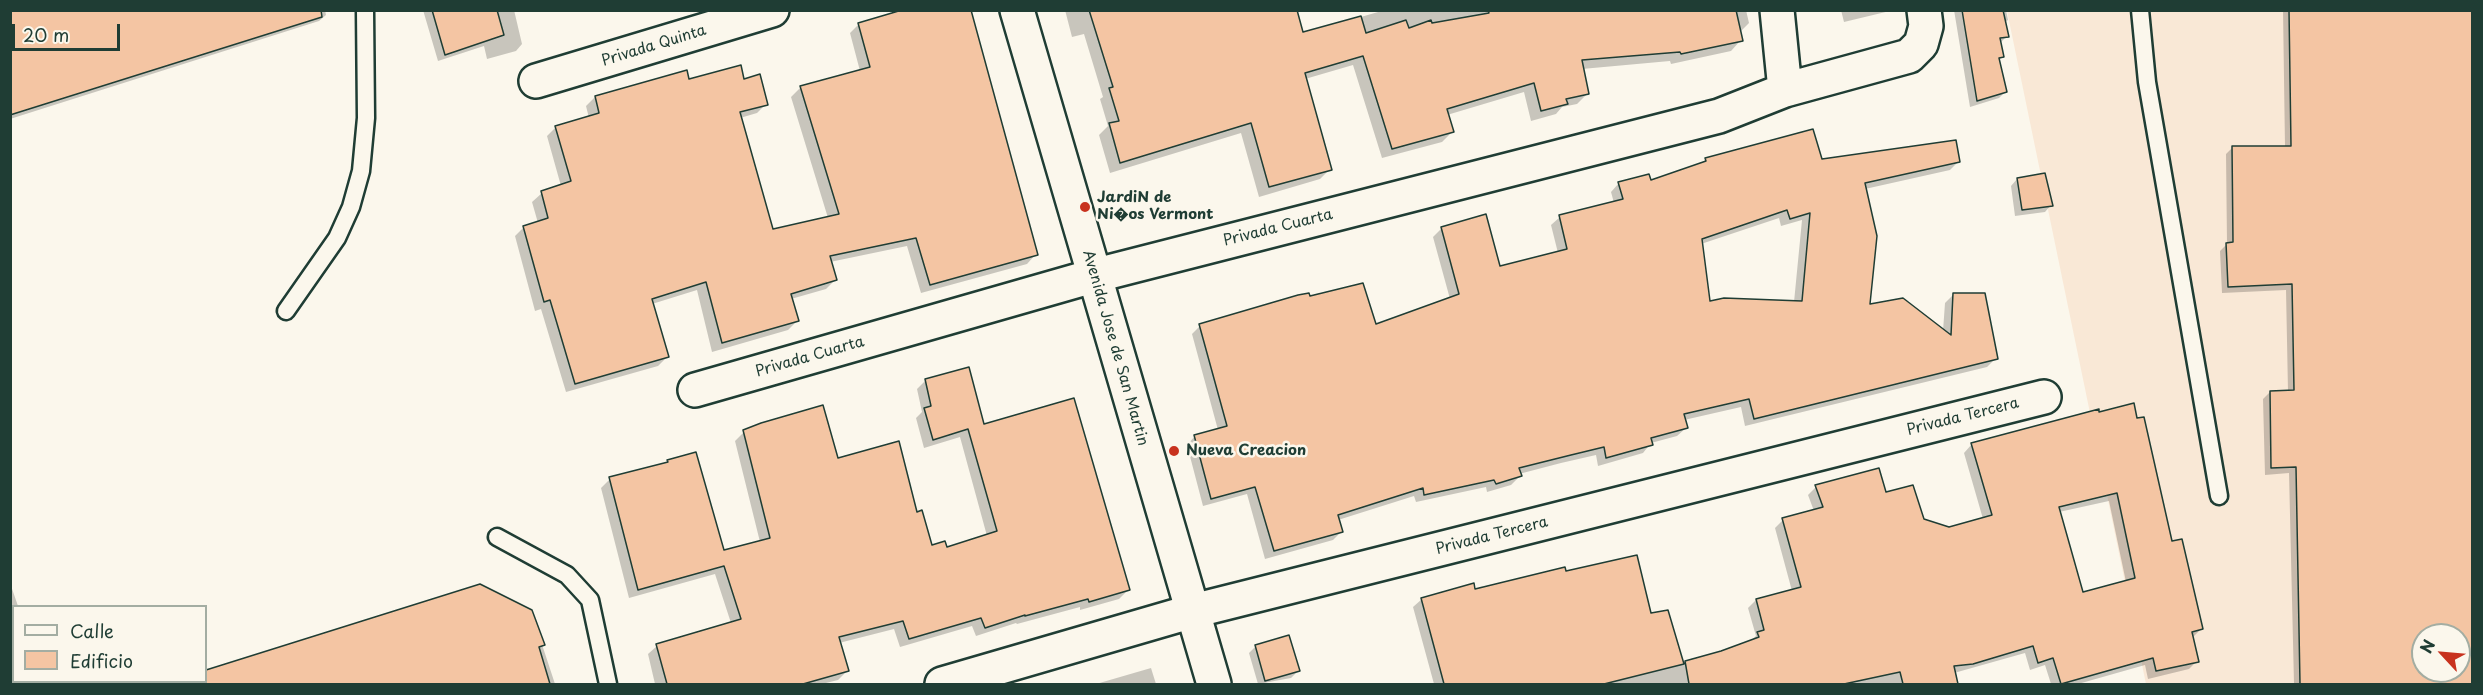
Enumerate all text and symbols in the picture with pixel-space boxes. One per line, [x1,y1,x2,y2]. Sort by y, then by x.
scale bar [15,12,123,50]
text: 20 m [23,21,69,48]
street label: Privada Quinta [600,22,708,70]
place label: JardiN de Ni�os Vermont [1097,189,1213,224]
marker: JardiN de Ni�os Vermont [1078,200,1092,214]
street label: Privada Cuarta [1221,206,1335,250]
street label: Avenida Jose de San Martin [1078,248,1152,448]
street label: Privada Cuarta [754,333,866,381]
street label: Privada Tercera [1905,394,2021,440]
place label: Nueva Creacion [1186,442,1306,460]
marker: Nueva Creacion [1167,444,1181,458]
street label: Privada Tercera [1434,513,1550,559]
legend [12,605,207,683]
text: Calle [70,617,114,644]
north arrow [2411,623,2471,683]
text: N [2413,635,2440,657]
text: Edificio [70,647,133,674]

